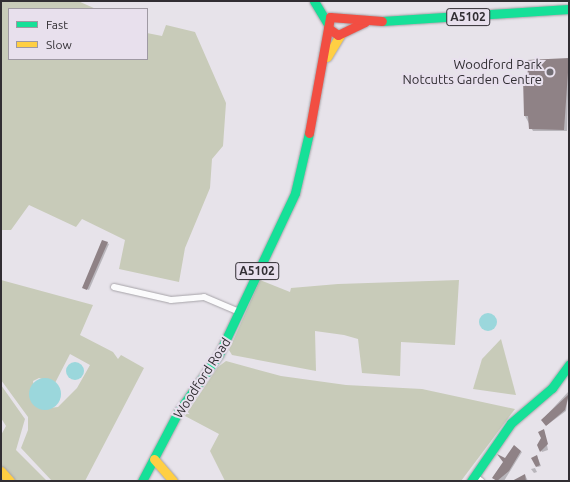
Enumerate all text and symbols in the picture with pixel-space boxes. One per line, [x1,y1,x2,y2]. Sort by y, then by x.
road number: A5102 [446,7,490,27]
legend [8,8,148,60]
text: Fast [46,18,68,31]
text: Slow [46,38,72,51]
place label: Woodford Park Notcutts Garden Centre [403,57,542,88]
marker: Woodford Park Notcutts Garden Centre [545,67,555,77]
road number: A5102 [235,261,279,281]
street label: Woodford Road [170,335,234,421]

